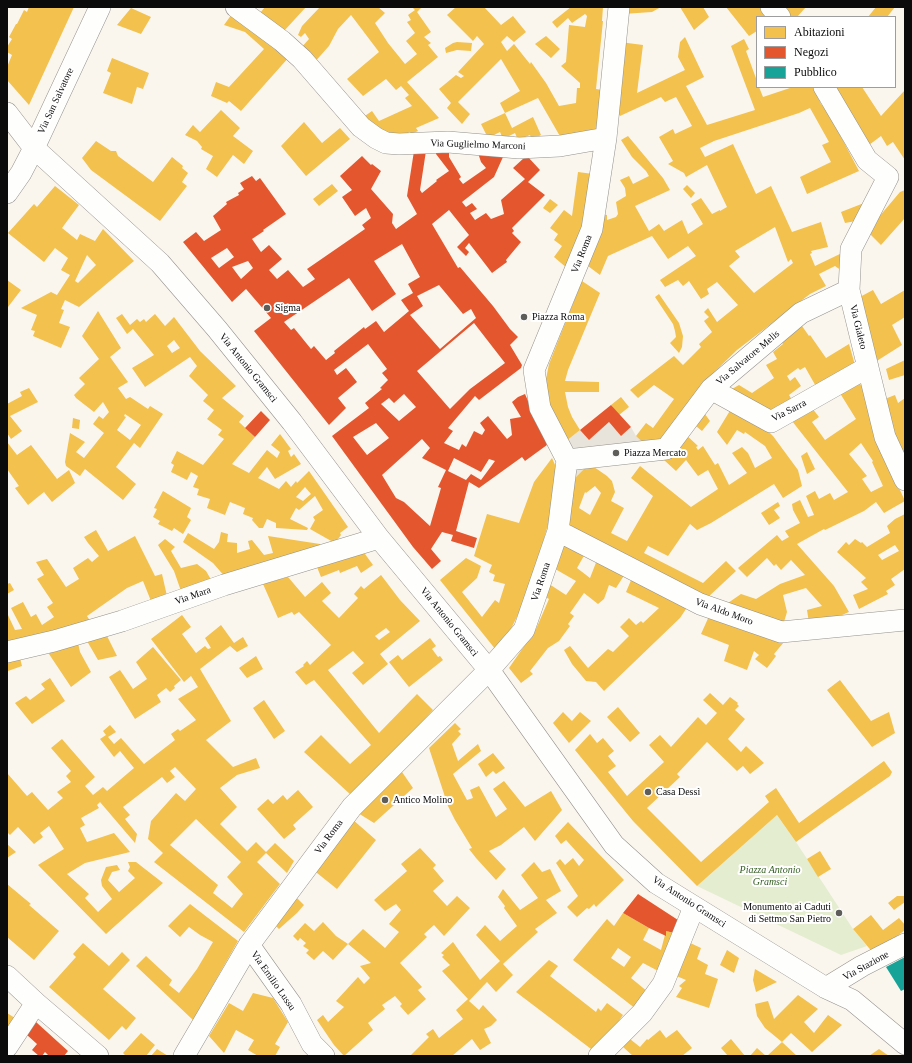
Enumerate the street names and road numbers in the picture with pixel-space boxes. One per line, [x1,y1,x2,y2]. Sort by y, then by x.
street label: Via San Salvatore [35,66,77,136]
street label: Via Guglielmo Marconi [430,137,526,153]
street label: Via Roma [569,233,595,275]
street label: Via Gialeto [847,303,869,351]
street label: Via Salvatore Melis [714,328,782,388]
street label: Via Antonio Gramsci [216,331,280,405]
street label: Via Sarra [770,397,808,425]
street label: Via Roma [529,561,553,603]
street label: Via Mara [173,584,213,608]
street label: Via Antonio Gramsci [417,585,481,659]
street label: Via Aldo Moro [693,596,755,628]
street label: Via Roma [312,817,346,857]
street label: Via Antonio Gramsci [650,874,728,930]
street label: Via Stazione [841,948,891,984]
street label: Via Emilio Lussu [248,949,298,1013]

